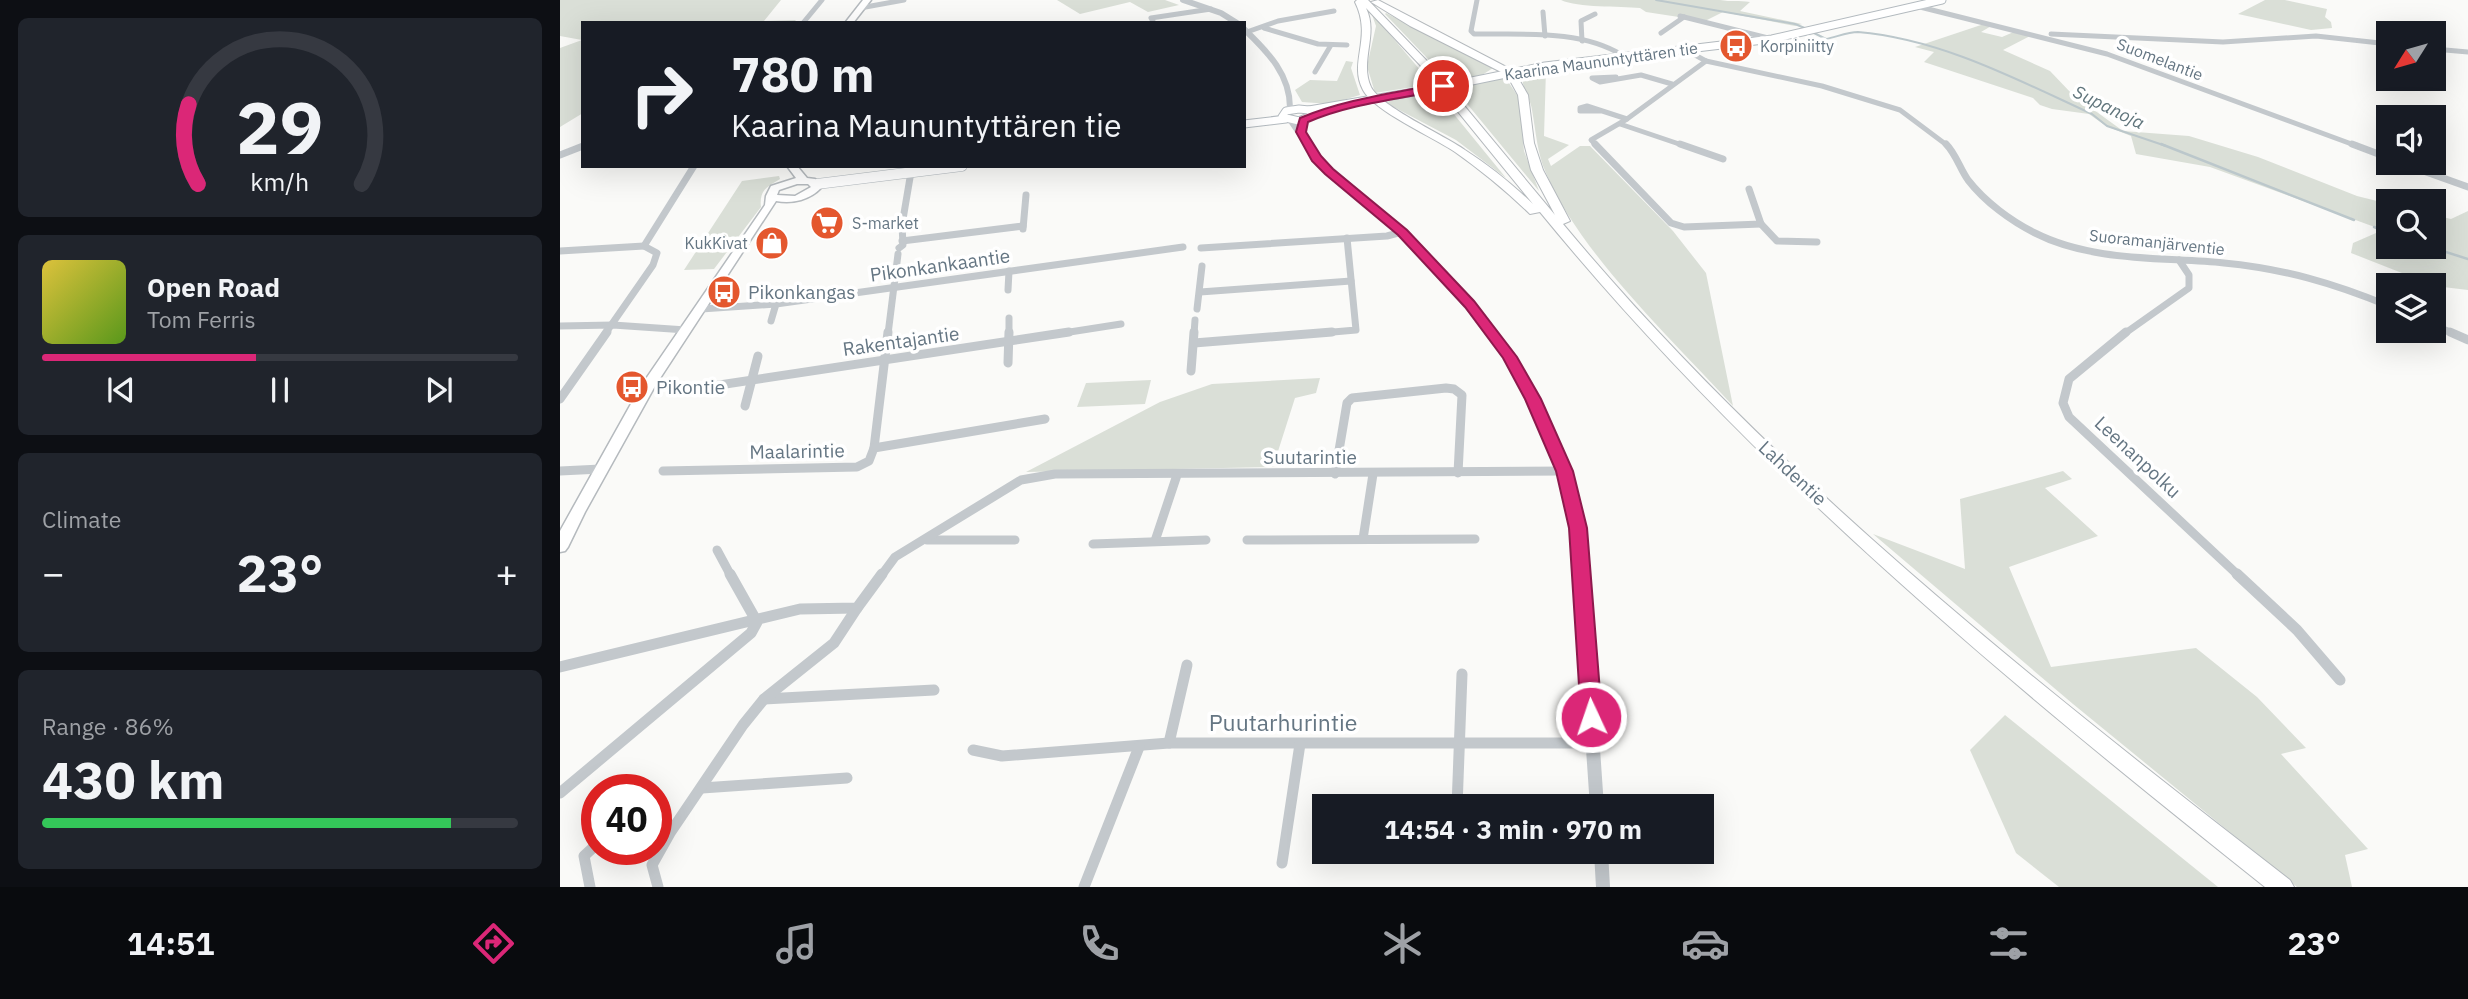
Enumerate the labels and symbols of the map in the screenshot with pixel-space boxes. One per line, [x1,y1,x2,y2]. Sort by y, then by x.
north arrow [2376,21,2446,91]
bus stop icon: Korpiniitty [1717,27,1755,65]
street label: Suomelantie [2114,33,2206,85]
place label: Korpiniitty [1760,36,1834,56]
street label: Kaarina Maununtyttären tie [1503,37,1699,84]
pin [1413,56,1473,116]
water label: Supanoja [2070,80,2148,134]
supermarket icon: S-market [808,204,846,242]
place label: S-market [852,213,919,233]
shop icon: KukKivat [753,224,791,262]
street label: Suoramanjärventie [2088,225,2226,259]
place label: KukKivat [684,233,748,253]
street label: Pikonkankaantie [868,243,1012,287]
bus stop icon: Pikonkangas [705,273,743,311]
place label: Pikonkangas [748,280,856,304]
street label: Rakentajantie [841,321,961,361]
bus stop icon: Pikontie [613,368,651,406]
place label: Pikontie [656,375,725,399]
street label: Leenanpolku [2090,411,2186,503]
street label: Lahdentie [1754,435,1832,511]
street label: Maalarintie [749,438,845,464]
street label: Suutarintie [1263,445,1357,469]
position arrow [1554,680,1628,754]
street label: Puutarhurintie [1209,707,1357,737]
speed limit sign: 40 [581,774,672,865]

